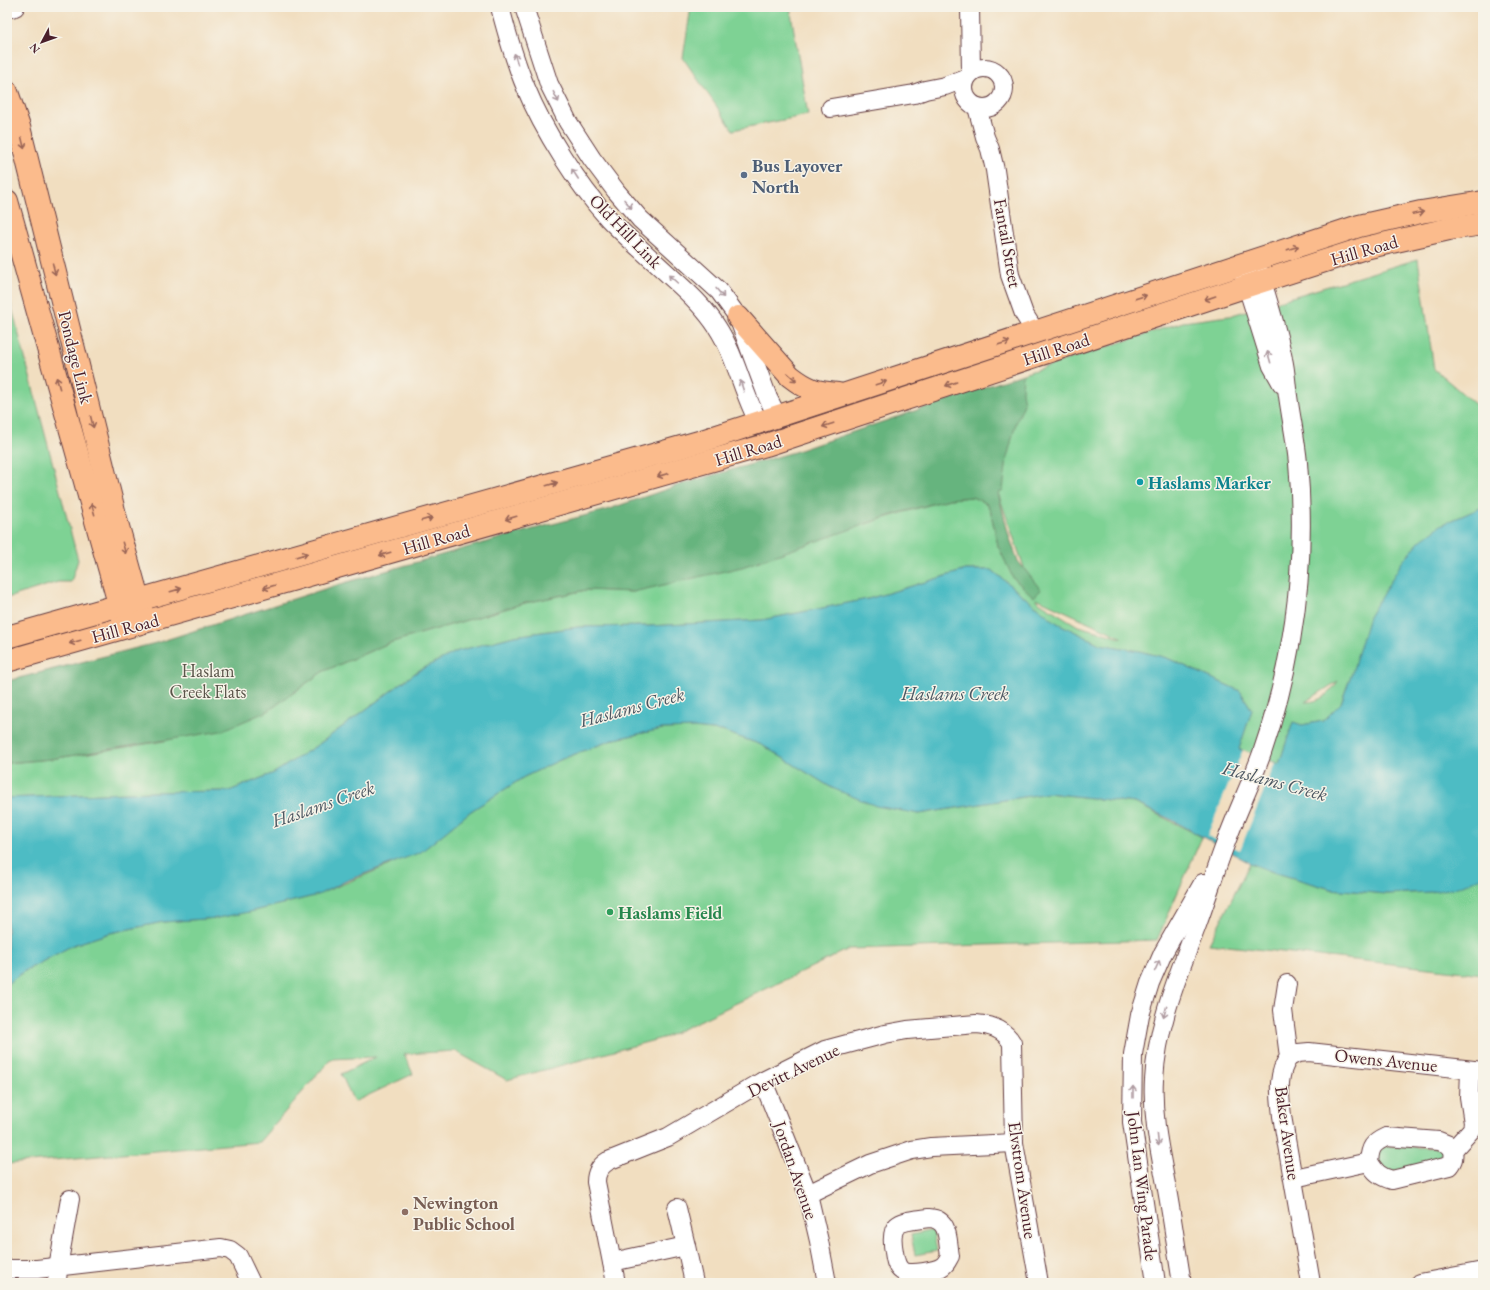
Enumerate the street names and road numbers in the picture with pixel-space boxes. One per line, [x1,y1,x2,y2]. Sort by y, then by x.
street label: Old Hill Link [585,189,668,274]
street label: Fantail Street [989,197,1027,290]
street label: Hill Road [1328,229,1401,271]
street label: Pondage Link [53,308,99,406]
street label: Hill Road [1020,327,1093,371]
street label: Hill Road [712,429,785,471]
street label: Hill Road [400,518,473,560]
street label: Hill Road [89,608,162,648]
street label: Devitt Avenue [743,1038,843,1102]
street label: Owens Avenue [1333,1043,1439,1077]
street label: Baker Avenue [1270,1085,1306,1181]
street label: John Ian Wing Parade [1122,1108,1164,1262]
street label: Jordan Avenue [768,1116,823,1222]
street label: Elvstrom Avenue [1003,1120,1043,1240]

